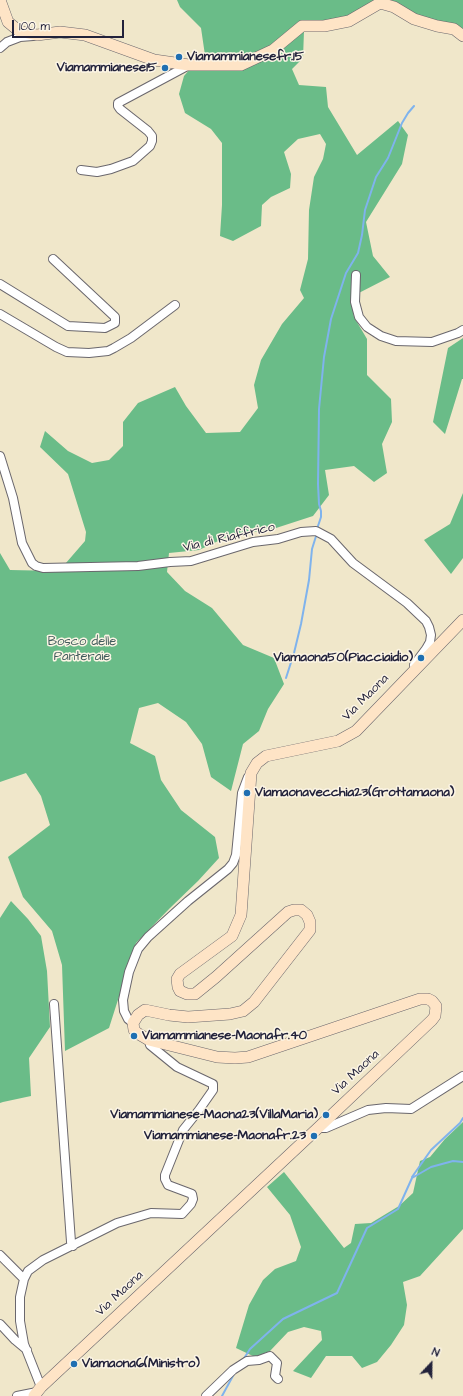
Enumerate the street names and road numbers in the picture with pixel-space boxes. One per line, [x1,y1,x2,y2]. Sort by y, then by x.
street label: Via di Riaffrico [182,520,276,556]
street label: Via Maona [339,671,393,725]
street label: Via Maona [329,1047,383,1099]
street label: Via Maona [93,1268,147,1320]

